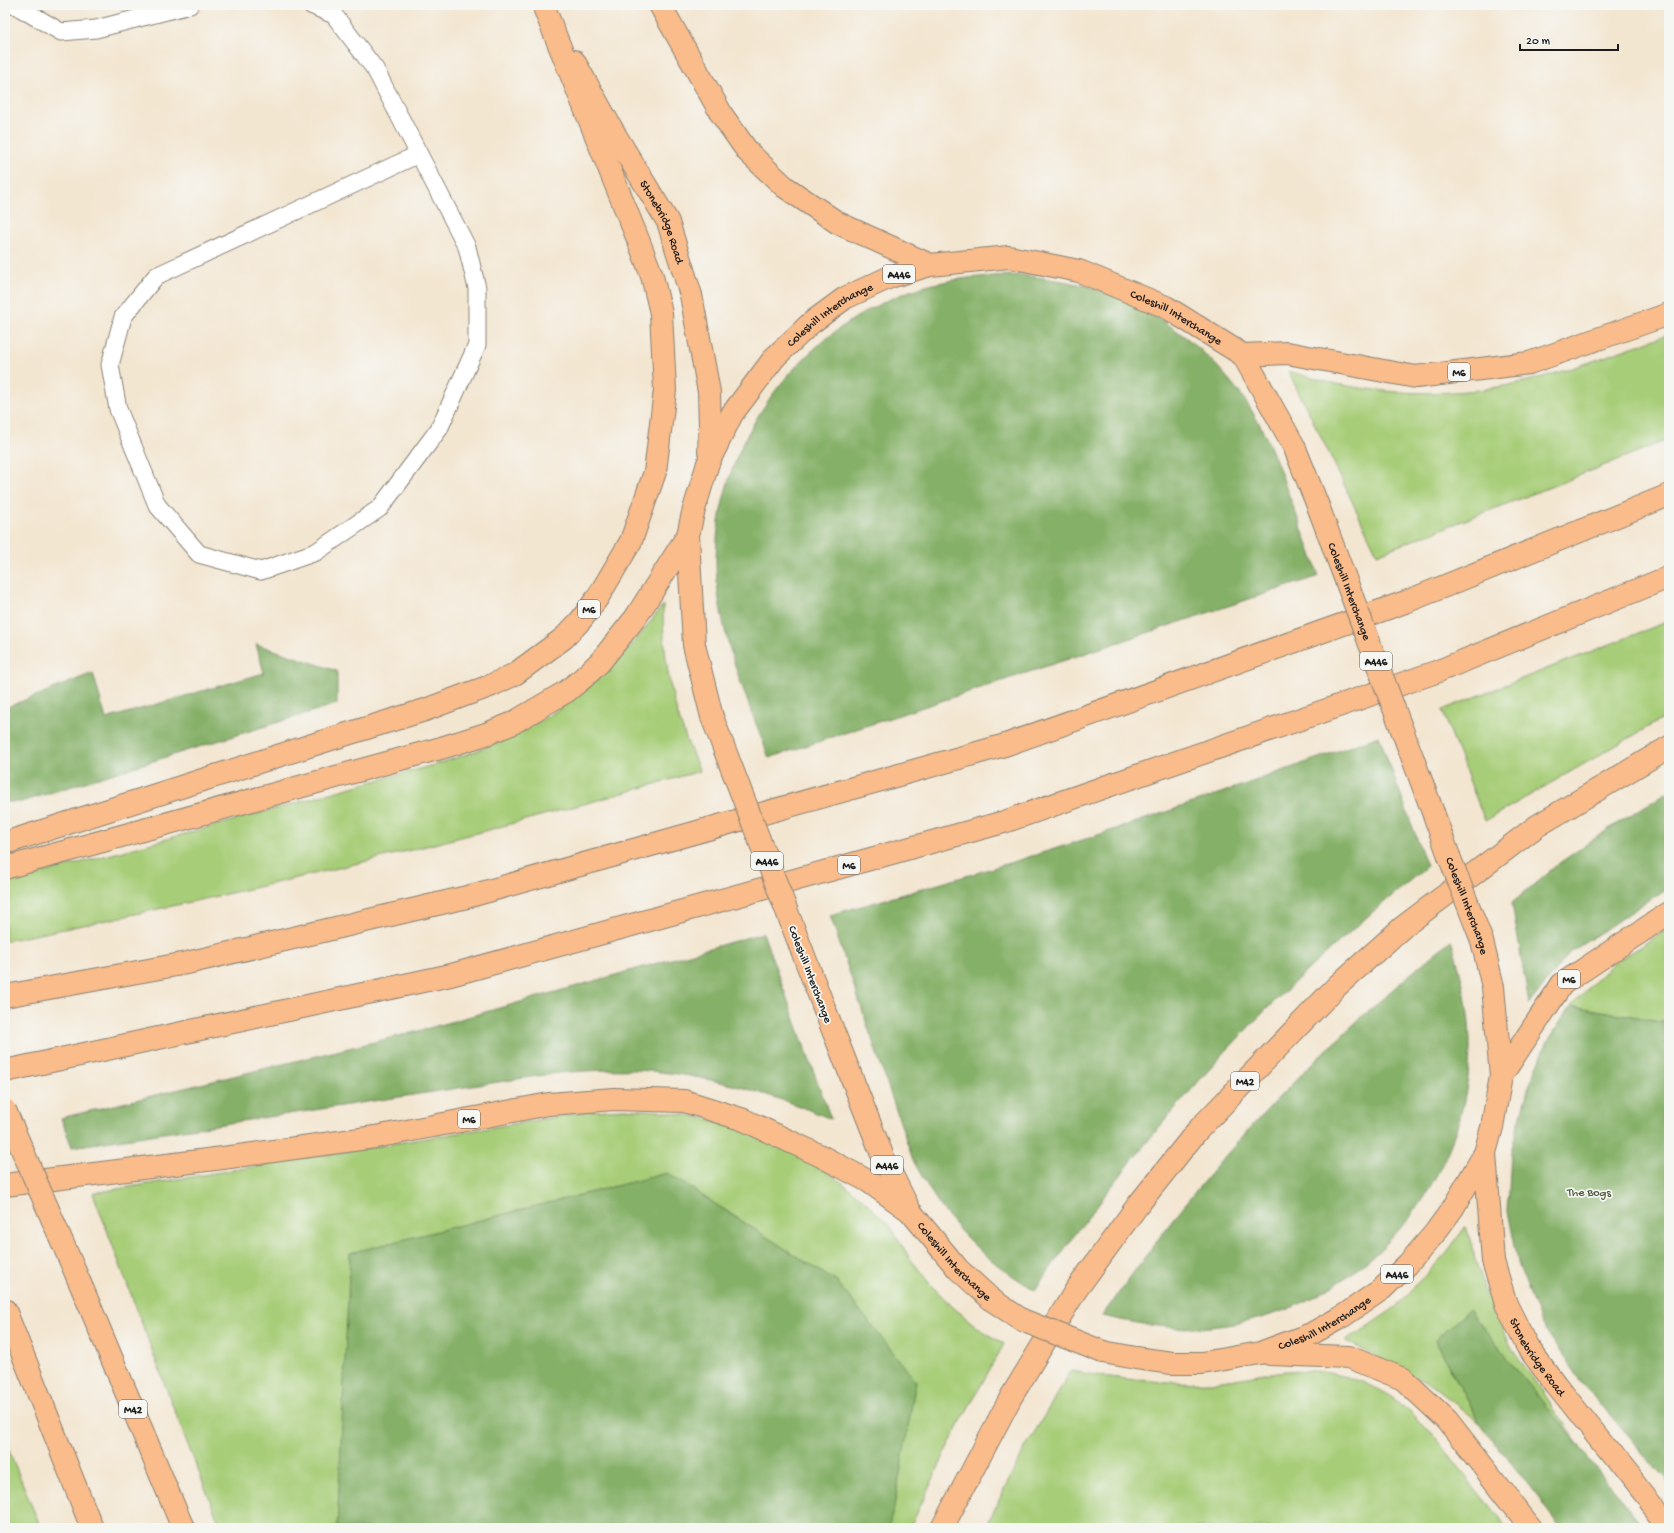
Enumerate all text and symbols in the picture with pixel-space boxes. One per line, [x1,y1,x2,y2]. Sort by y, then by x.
scale bar [1520,26,1618,52]
text: 20 m [1526,35,1551,49]
street label: Stonebridge Road [635,178,686,267]
road number: A446 [883,265,915,283]
street label: Coleshill Interchange [785,281,876,351]
street label: Coleshill Interchange [1128,288,1225,350]
road number: M6 [1448,363,1470,381]
street label: Coleshill Interchange [1323,541,1373,643]
road number: M6 [578,600,600,618]
road number: A446 [1360,652,1392,670]
road number: A446 [751,852,783,870]
road number: M6 [838,856,860,874]
street label: Coleshill Interchange [1441,856,1490,957]
street label: Coleshill Interchange [784,924,834,1026]
road number: M6 [1558,970,1580,988]
road number: M42 [1231,1072,1259,1090]
road number: M6 [458,1110,480,1128]
road number: A446 [871,1156,903,1174]
park label: The Bogs [1566,1187,1611,1201]
street label: Coleshill Interchange [913,1220,994,1305]
road number: A446 [1381,1265,1413,1283]
street label: Coleshill Interchange [1277,1293,1375,1355]
street label: Stonebridge Road [1505,1316,1568,1401]
road number: M42 [119,1400,147,1418]

